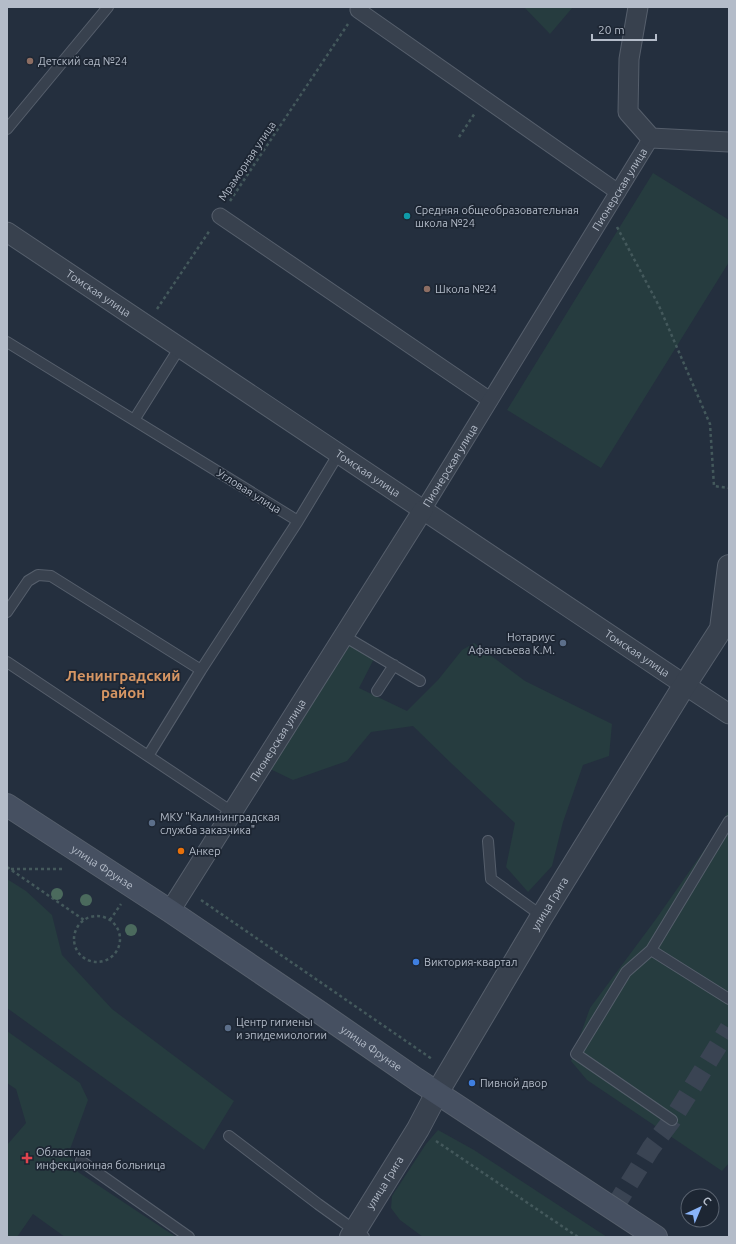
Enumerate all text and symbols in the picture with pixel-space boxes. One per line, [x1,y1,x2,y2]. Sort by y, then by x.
scale bar [592,16,656,42]
text: 20 m [598,23,625,36]
place label: Детский сад №24 [38,55,127,67]
marker: Детский сад №24 [25,56,35,66]
street label: Мраморная улица [216,119,278,203]
street label: Пионерская улица [590,146,649,233]
place label: Средняя общеобразовательная школа №24 [415,204,579,229]
marker: Средняя общеобразовательная школа №24 [402,211,412,221]
street label: Томская улица [64,267,133,319]
place label: Школа №24 [435,283,497,295]
marker: Школа №24 [422,284,432,294]
street label: Пионерская улица [420,422,480,509]
street label: Томская улица [333,447,402,499]
street label: Угловая улица [215,466,283,516]
street label: Томская улица [603,627,672,679]
place label: Нотариус Афанасьева К.М. [469,631,555,656]
marker: Нотариус Афанасьева К.М. [558,638,568,648]
district label: Ленинградский район [66,667,180,701]
street label: Пионерская улица [247,697,308,783]
place label: МКУ "Калининградская служба заказчика" [160,811,280,836]
marker: МКУ "Калининградская служба заказчика" [147,818,157,828]
street label: улица Фрунзе [69,843,136,892]
place label: Анкер [189,845,221,857]
marker: Анкер [176,846,186,856]
street label: улица Грига [529,875,571,933]
place label: Виктория-квартал [424,956,517,968]
marker: Виктория-квартал [411,957,421,967]
place label: Центр гигиены и эпидемиологии [236,1016,327,1041]
marker: Центр гигиены и эпидемиологии [223,1023,233,1033]
street label: улица Фрунзе [338,1023,404,1073]
place label: Пивной двор [480,1077,547,1089]
marker: Пивной двор [467,1078,477,1088]
place label: Областная инфекционная больница [36,1146,165,1171]
marker: Областная инфекционная больница [21,1152,33,1164]
street label: улица Грига [364,1154,406,1211]
north arrow [680,1188,720,1228]
text: С [700,1194,714,1208]

